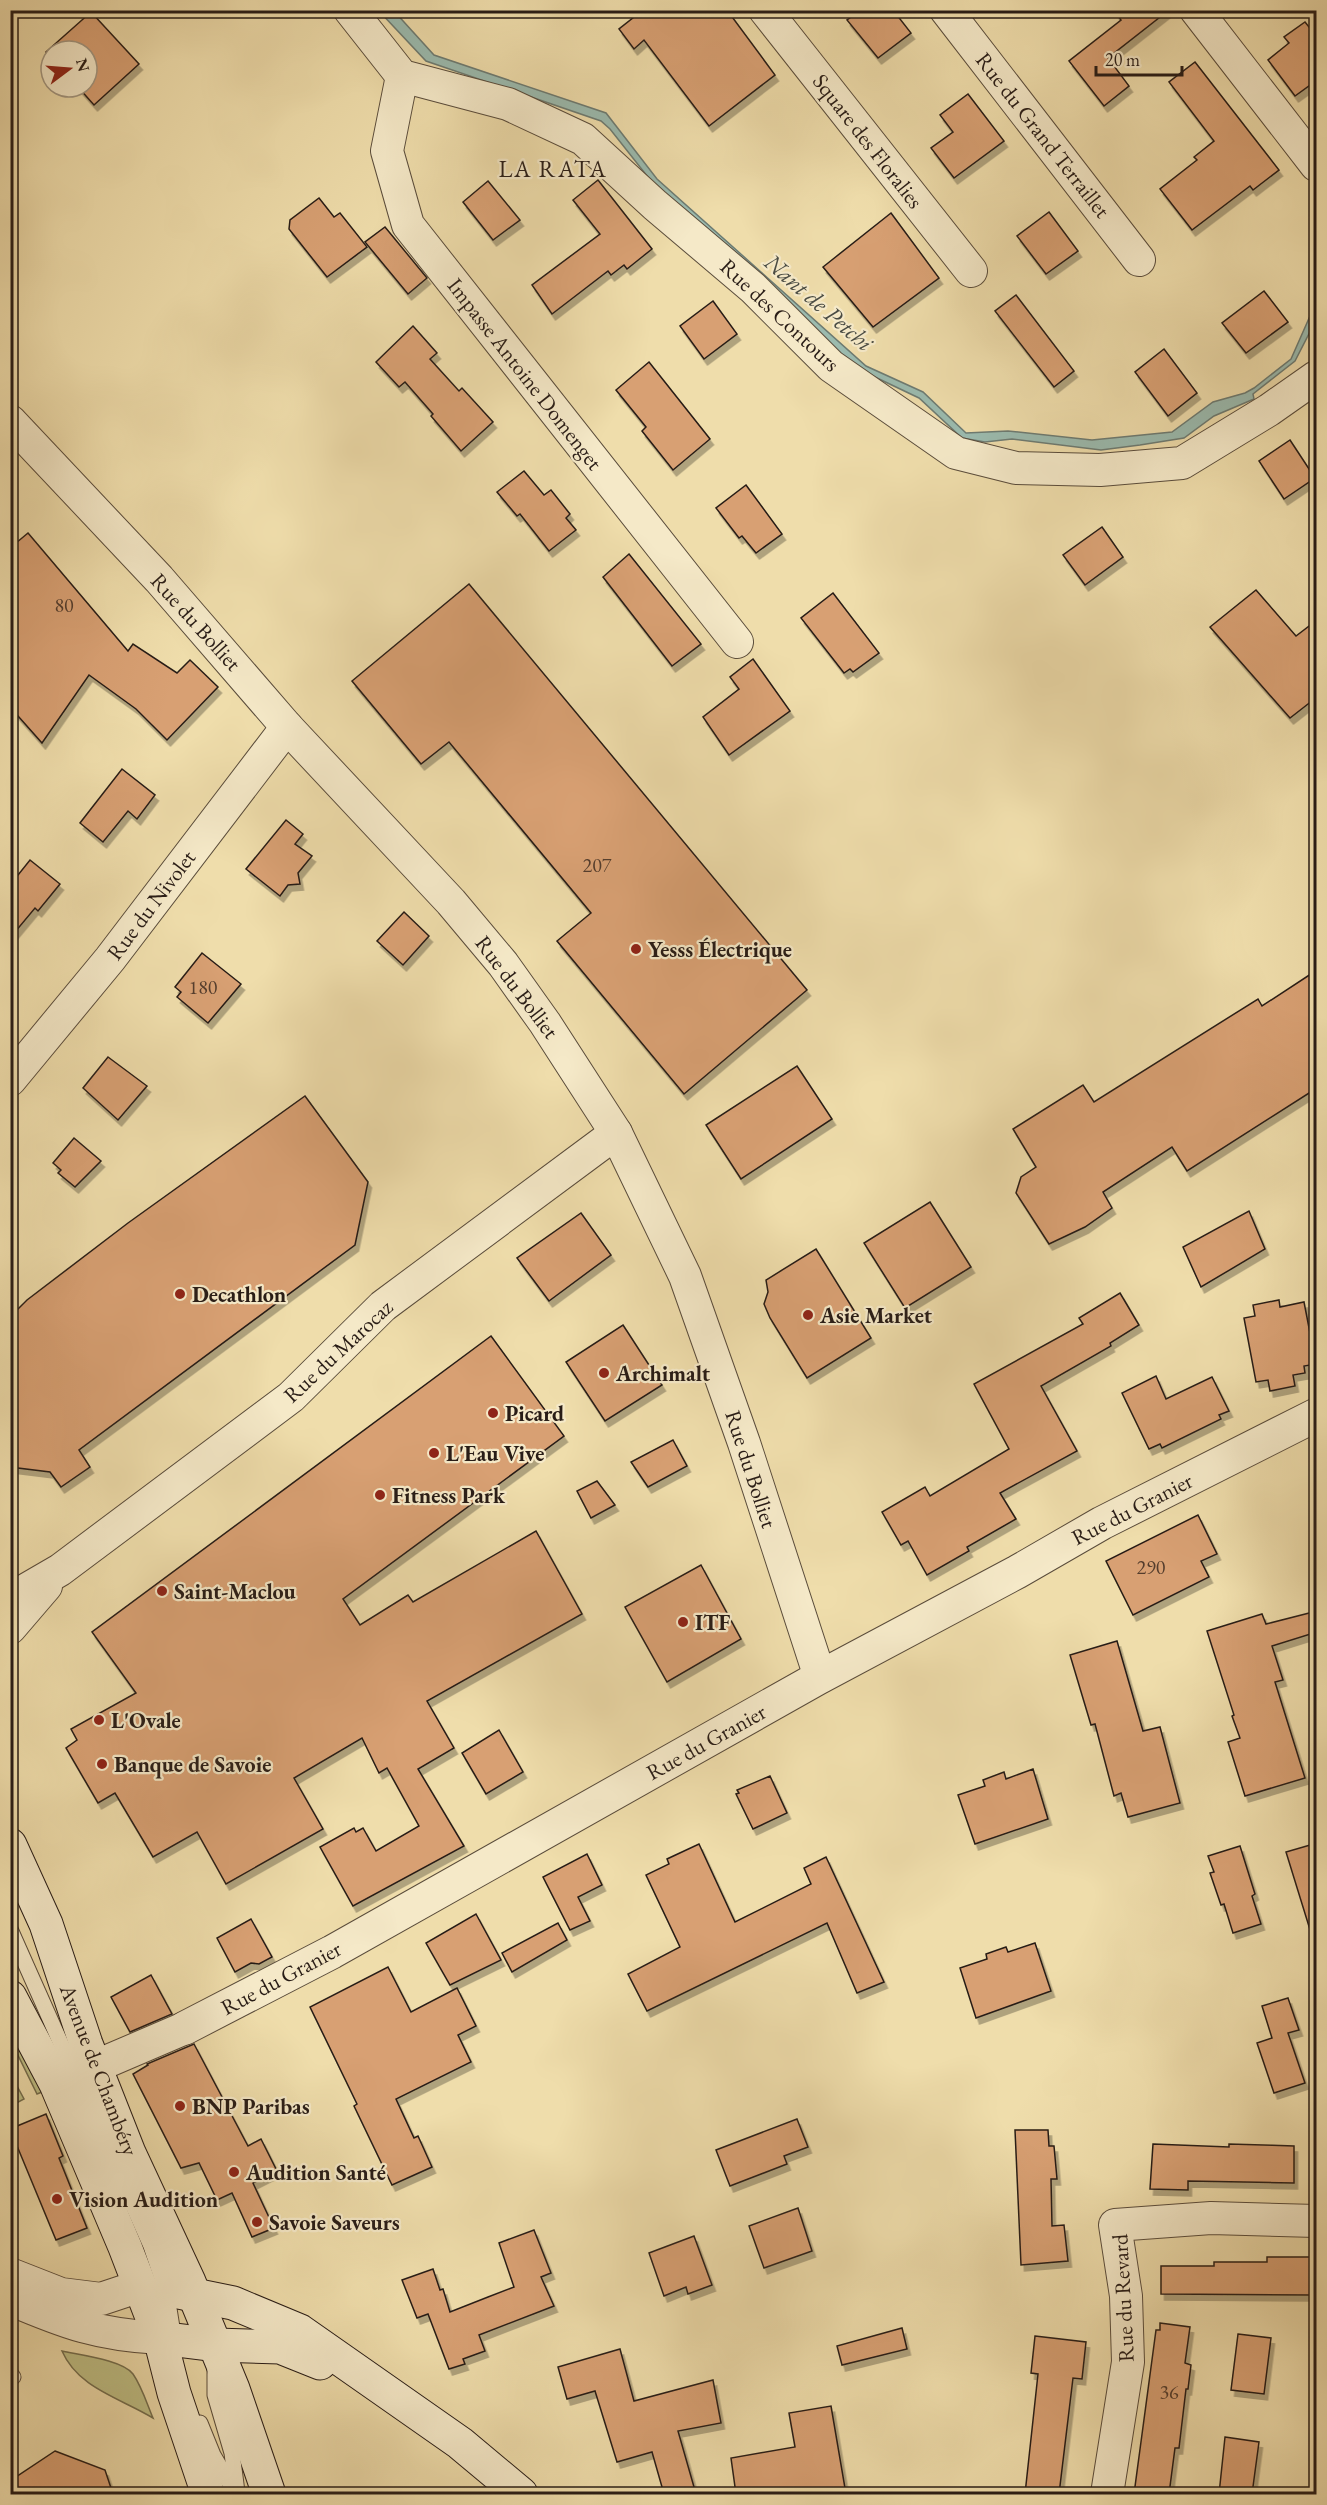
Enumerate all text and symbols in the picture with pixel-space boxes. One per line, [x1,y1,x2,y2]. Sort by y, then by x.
north arrow [39,39,99,99]
scale bar [1096,39,1182,77]
street label: Rue du Grand Terraillet [969,46,1117,224]
text: 20 m [1105,48,1140,71]
text: N [71,56,95,74]
street label: Square des Floralies [806,68,930,214]
district label: LA RATA [499,153,607,184]
water label: Nant de Petchi [757,246,881,358]
street label: Rue des Contours [714,252,846,378]
street label: Impasse Antoine Domenget [441,272,609,476]
street label: Rue du Bolliet [144,567,248,677]
house number: 80 [54,592,74,618]
street label: Rue du Nivolet [100,844,202,966]
house number: 207 [583,852,612,878]
street label: Rue du Bolliet [469,929,565,1045]
place label: Yesss Électrique [648,935,792,964]
marker: Yesss Électrique [629,942,643,956]
house number: 180 [189,974,218,1000]
place label: Decathlon [192,1280,287,1309]
marker: Decathlon [173,1287,187,1301]
street label: Rue du Marocaz [277,1293,399,1409]
place label: Asie Market [819,1301,933,1330]
marker: Asie Market [801,1308,815,1322]
place label: Archimalt [615,1359,711,1388]
marker: Archimalt [597,1366,611,1380]
place label: Picard [505,1399,564,1428]
marker: Picard [486,1406,500,1420]
street label: Rue du Bolliet [718,1406,784,1532]
place label: L'Eau Vive [446,1439,544,1468]
marker: L'Eau Vive [427,1446,441,1460]
street label: Rue du Granier [1066,1466,1198,1552]
place label: Fitness Park [392,1481,506,1510]
marker: Fitness Park [373,1488,387,1502]
house number: 290 [1137,1554,1166,1580]
place label: Saint-Maclou [174,1577,296,1606]
marker: Saint-Maclou [155,1584,169,1598]
place label: ITF [695,1608,730,1637]
marker: ITF [676,1615,690,1629]
street label: Rue du Granier [641,1697,772,1787]
place label: L'Ovale [111,1706,181,1735]
marker: L'Ovale [92,1713,106,1727]
place label: Banque de Savoie [114,1750,271,1779]
marker: Banque de Savoie [95,1757,109,1771]
street label: Rue du Granier [216,1934,347,2022]
street label: Avenue de Chambéry [53,1979,145,2160]
place label: BNP Paribas [192,2092,310,2121]
marker: BNP Paribas [173,2099,187,2113]
place label: Audition Santé [245,2158,386,2187]
marker: Audition Santé [227,2165,241,2179]
place label: Vision Audition [69,2185,219,2214]
marker: Vision Audition [50,2192,64,2206]
place label: Savoie Saveurs [269,2208,400,2237]
marker: Savoie Saveurs [250,2215,264,2229]
street label: Rue du Revard [1105,2232,1141,2363]
house number: 36 [1159,2379,1179,2405]

